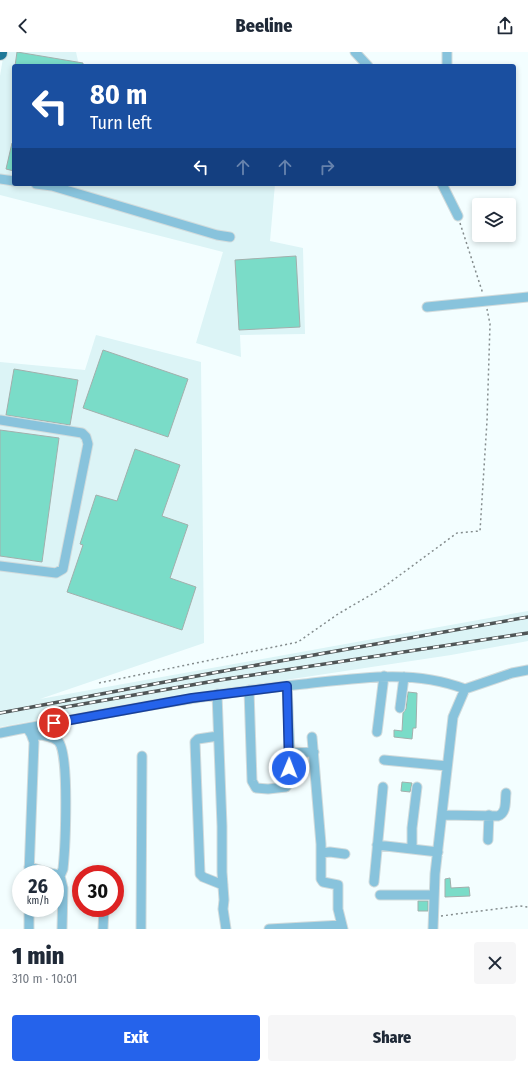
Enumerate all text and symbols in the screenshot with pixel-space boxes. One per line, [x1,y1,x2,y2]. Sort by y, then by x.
icon: back [12,15,34,37]
text: Beeline [236,15,292,37]
icon: share [494,15,516,37]
text: 80 m [90,78,147,111]
icon: left [24,80,76,132]
text: Turn left [90,112,152,134]
icon: left [190,156,212,178]
icon: ahead [232,156,254,178]
icon: ahead [274,156,296,178]
icon: right [316,156,338,178]
map controls [472,198,516,242]
button: layers [472,198,516,242]
pin [37,706,71,740]
icon: arrive [43,712,65,734]
position arrow [268,747,310,789]
speed limit sign: 30 [72,865,124,917]
text: 26 [28,874,48,898]
text: km/h [27,895,49,907]
text: 1 min [12,942,64,970]
button: close [474,942,516,984]
text: 310 m · 10:01 [12,971,77,986]
button: Exit [12,1015,260,1061]
button: Share [268,1015,516,1061]

